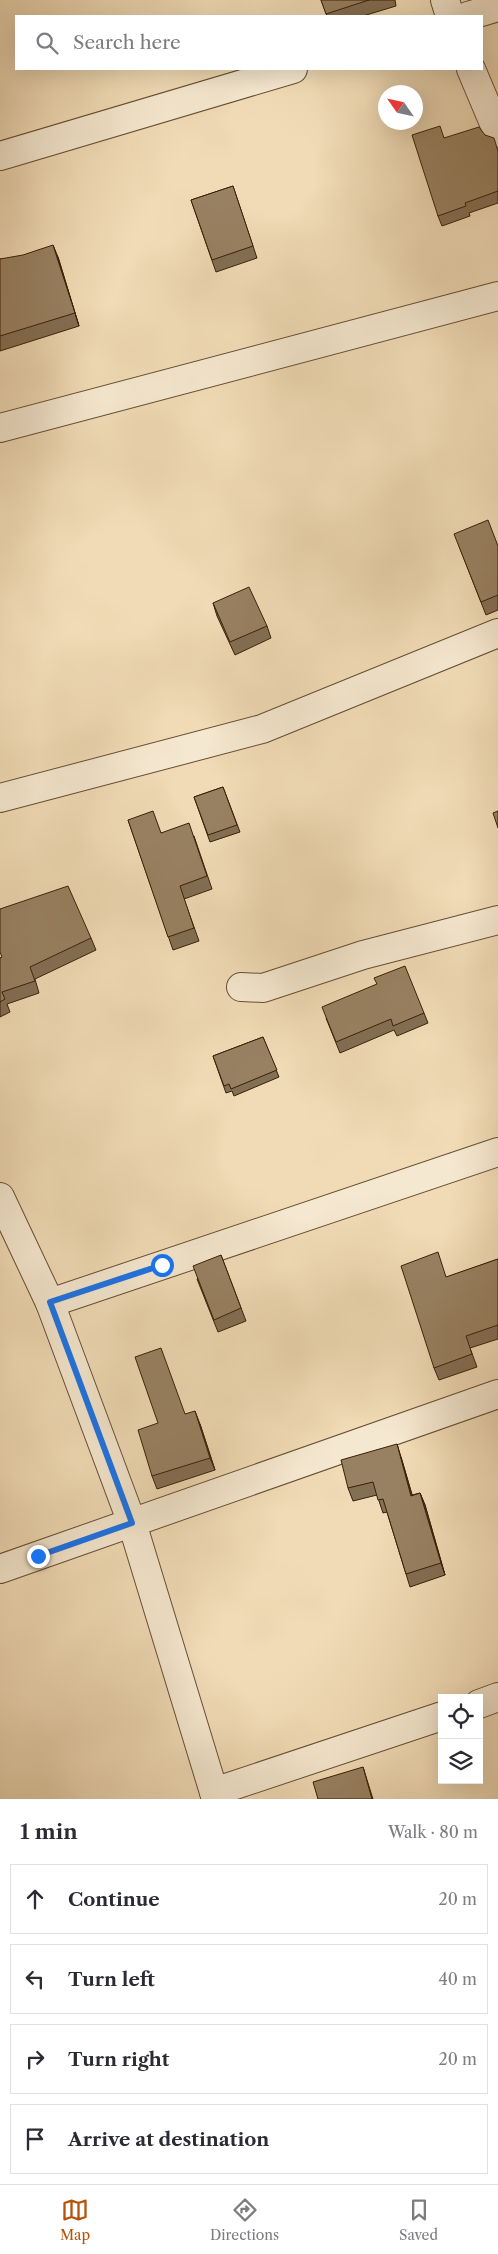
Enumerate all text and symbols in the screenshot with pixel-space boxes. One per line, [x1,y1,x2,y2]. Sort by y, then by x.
search box [15,15,483,70]
icon: search [33,29,61,57]
text: Search here [73,31,181,54]
north arrow [378,85,423,130]
route start [151,1254,174,1277]
route end [27,1545,50,1568]
map controls [438,1694,483,1784]
button: locate [438,1694,483,1739]
button: layers [438,1739,483,1784]
text: 1 min [20,1819,78,1844]
text: Walk · 80 m [388,1822,478,1842]
icon: ahead [21,1885,49,1913]
text: Continue [68,1888,160,1911]
text: 20 m [438,1889,477,1909]
icon: left [21,1965,49,1993]
text: Turn left [68,1968,155,1991]
text: 40 m [438,1969,477,1989]
icon: right [21,2045,49,2073]
text: Turn right [68,2048,169,2071]
text: 20 m [438,2049,477,2069]
icon: arrive [21,2125,49,2153]
text: Arrive at destination [68,2128,269,2151]
tab: Map [60,2196,90,2244]
tab: Directions [210,2196,279,2244]
tab: Saved [399,2196,438,2244]

